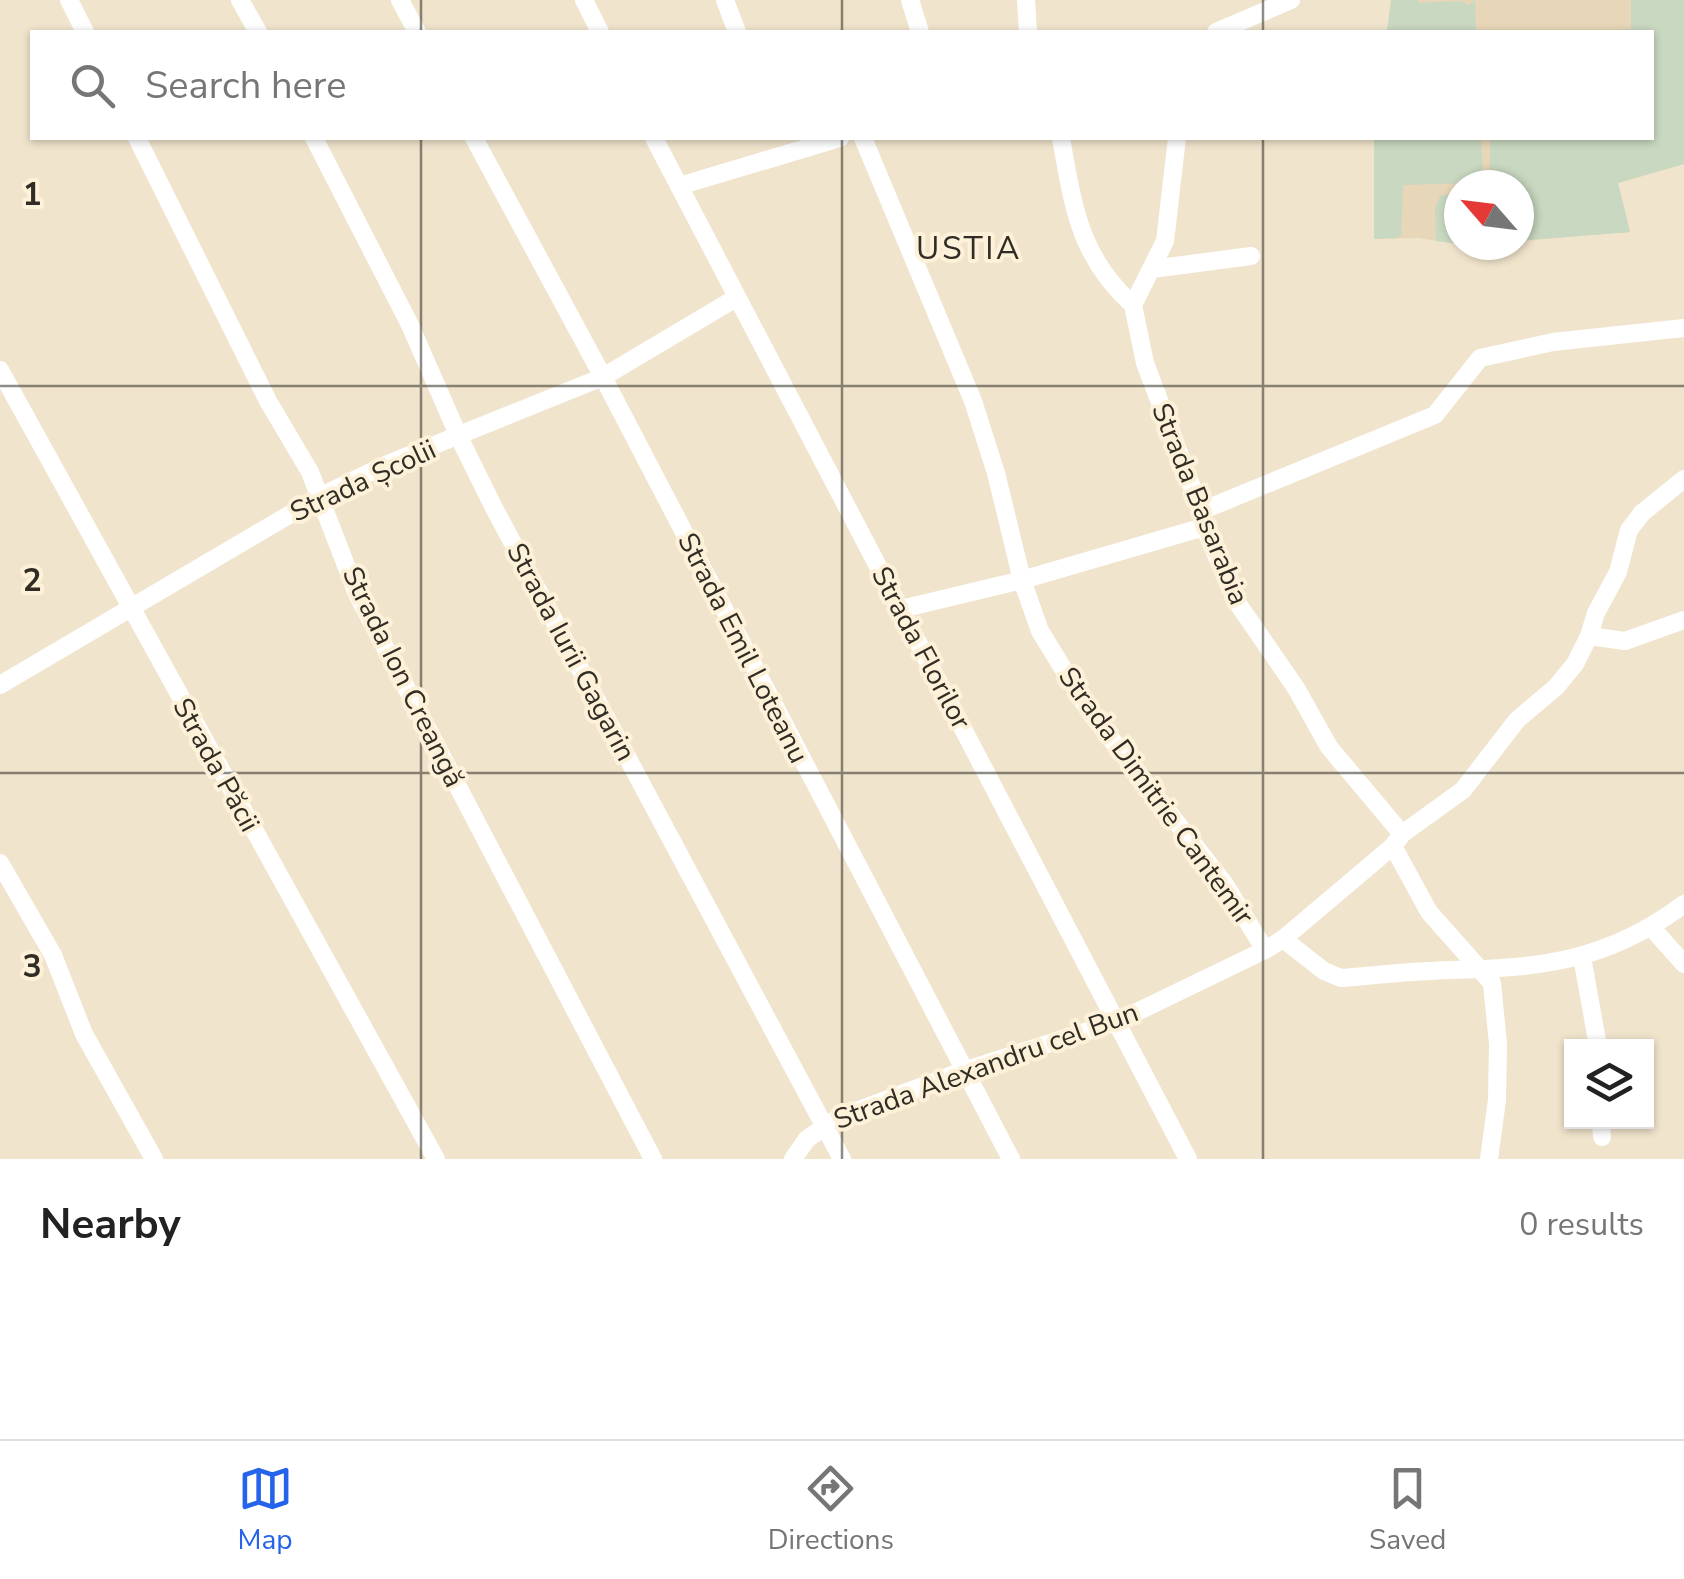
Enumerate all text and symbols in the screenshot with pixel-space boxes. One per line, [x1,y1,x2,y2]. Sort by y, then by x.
search box [30,30,1654,140]
icon: search [65,58,120,113]
text: Search here [145,60,346,111]
north arrow [1444,170,1534,260]
text: 1 [22,173,42,216]
district label: USTIA [916,227,1022,270]
street label: Strada Basarabia [1142,397,1258,611]
street label: Strada Școlii [284,431,442,531]
street label: Strada Emil Loteanu [668,526,818,770]
street label: Strada Iurii Gagarin [497,536,645,768]
text: 2 [22,559,42,602]
street label: Strada Ion Creangă [333,560,473,794]
street label: Strada Florilor [862,560,980,736]
street label: Strada Dimitrie Cantemir [1049,659,1263,933]
street label: Strada Păcii [164,691,268,839]
text: 3 [22,945,42,988]
street label: Strada Alexandru cel Bun [828,993,1144,1139]
map controls [1564,1039,1654,1129]
button: layers [1564,1039,1654,1129]
text: Nearby [40,1196,181,1253]
text: 0 results [1519,1203,1644,1246]
tab: Map [238,1461,293,1559]
tab: Directions [768,1461,894,1559]
tab: Saved [1369,1461,1446,1559]

